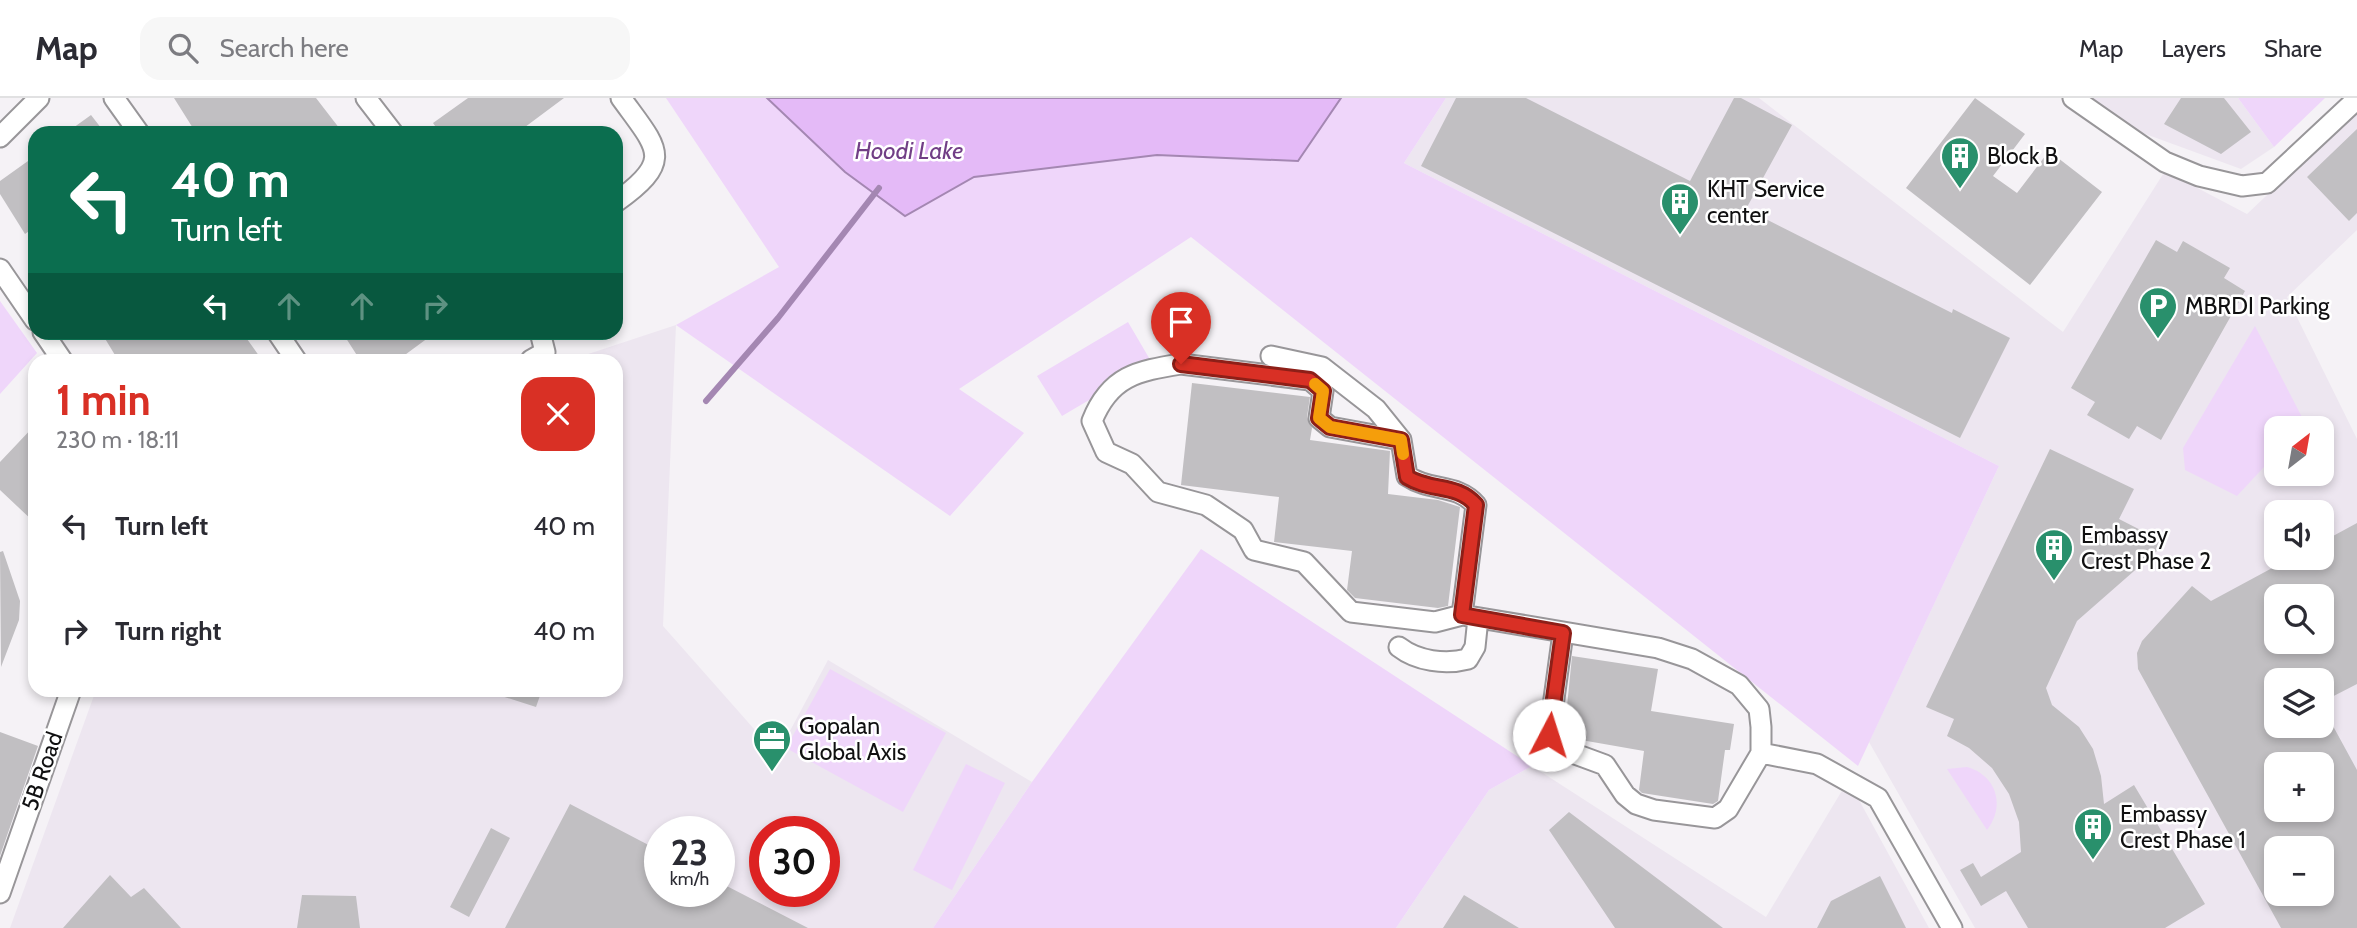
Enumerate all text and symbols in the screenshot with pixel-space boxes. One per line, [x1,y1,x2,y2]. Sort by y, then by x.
search box [140,17,630,80]
text: Map [35,28,98,68]
icon: search [164,29,202,67]
text: Search here [220,32,349,64]
text: Map [2079,34,2123,63]
text: Layers [2161,34,2226,63]
text: Share [2264,34,2322,63]
building icon: Block B [1939,135,1981,190]
water label: Hoodi Lake [855,136,963,165]
place label: Block B [1987,142,2058,170]
text: 40 m [171,150,290,209]
icon: left [56,154,147,245]
place label: KHT Service center [1707,175,1825,229]
building icon: KHT Service center [1659,181,1701,236]
text: Turn left [171,210,282,249]
parking icon: MBRDI Parking [2137,285,2179,340]
icon: left [197,287,235,325]
icon: ahead [270,287,308,325]
icon: ahead [343,287,381,325]
icon: right [416,287,454,325]
pin [1151,292,1211,364]
place label: MBRDI Parking [2185,292,2330,320]
icon: arrive [1162,303,1200,341]
text: 1 min [56,374,151,426]
button: close [521,377,595,451]
north arrow [2264,416,2334,486]
map controls [2264,416,2334,906]
text: 230 m · 18:11 [56,426,179,454]
button: sound [2264,500,2334,570]
icon: left [56,507,94,545]
text: Turn left [115,510,208,542]
text: 40 m [533,510,595,542]
place label: Embassy Crest Phase 2 [2081,521,2211,575]
building icon: Embassy Crest Phase 2 [2033,527,2075,582]
button: search [2264,584,2334,654]
icon: right [56,612,94,650]
text: Turn right [115,615,221,647]
text: 40 m [533,615,595,647]
button: layers [2264,668,2334,738]
position arrow [1512,698,1586,772]
place label: Gopalan Global Axis [799,712,906,766]
office icon: Gopalan Global Axis [751,718,793,773]
street label: 5B Road [16,728,68,814]
button: + [2264,752,2334,822]
place label: Embassy Crest Phase 1 [2120,800,2246,854]
building icon: Embassy Crest Phase 1 [2072,806,2114,861]
speed limit sign: 30 [749,816,840,907]
text: 23 [671,831,708,874]
button: − [2264,836,2334,906]
text: km/h [670,868,709,890]

